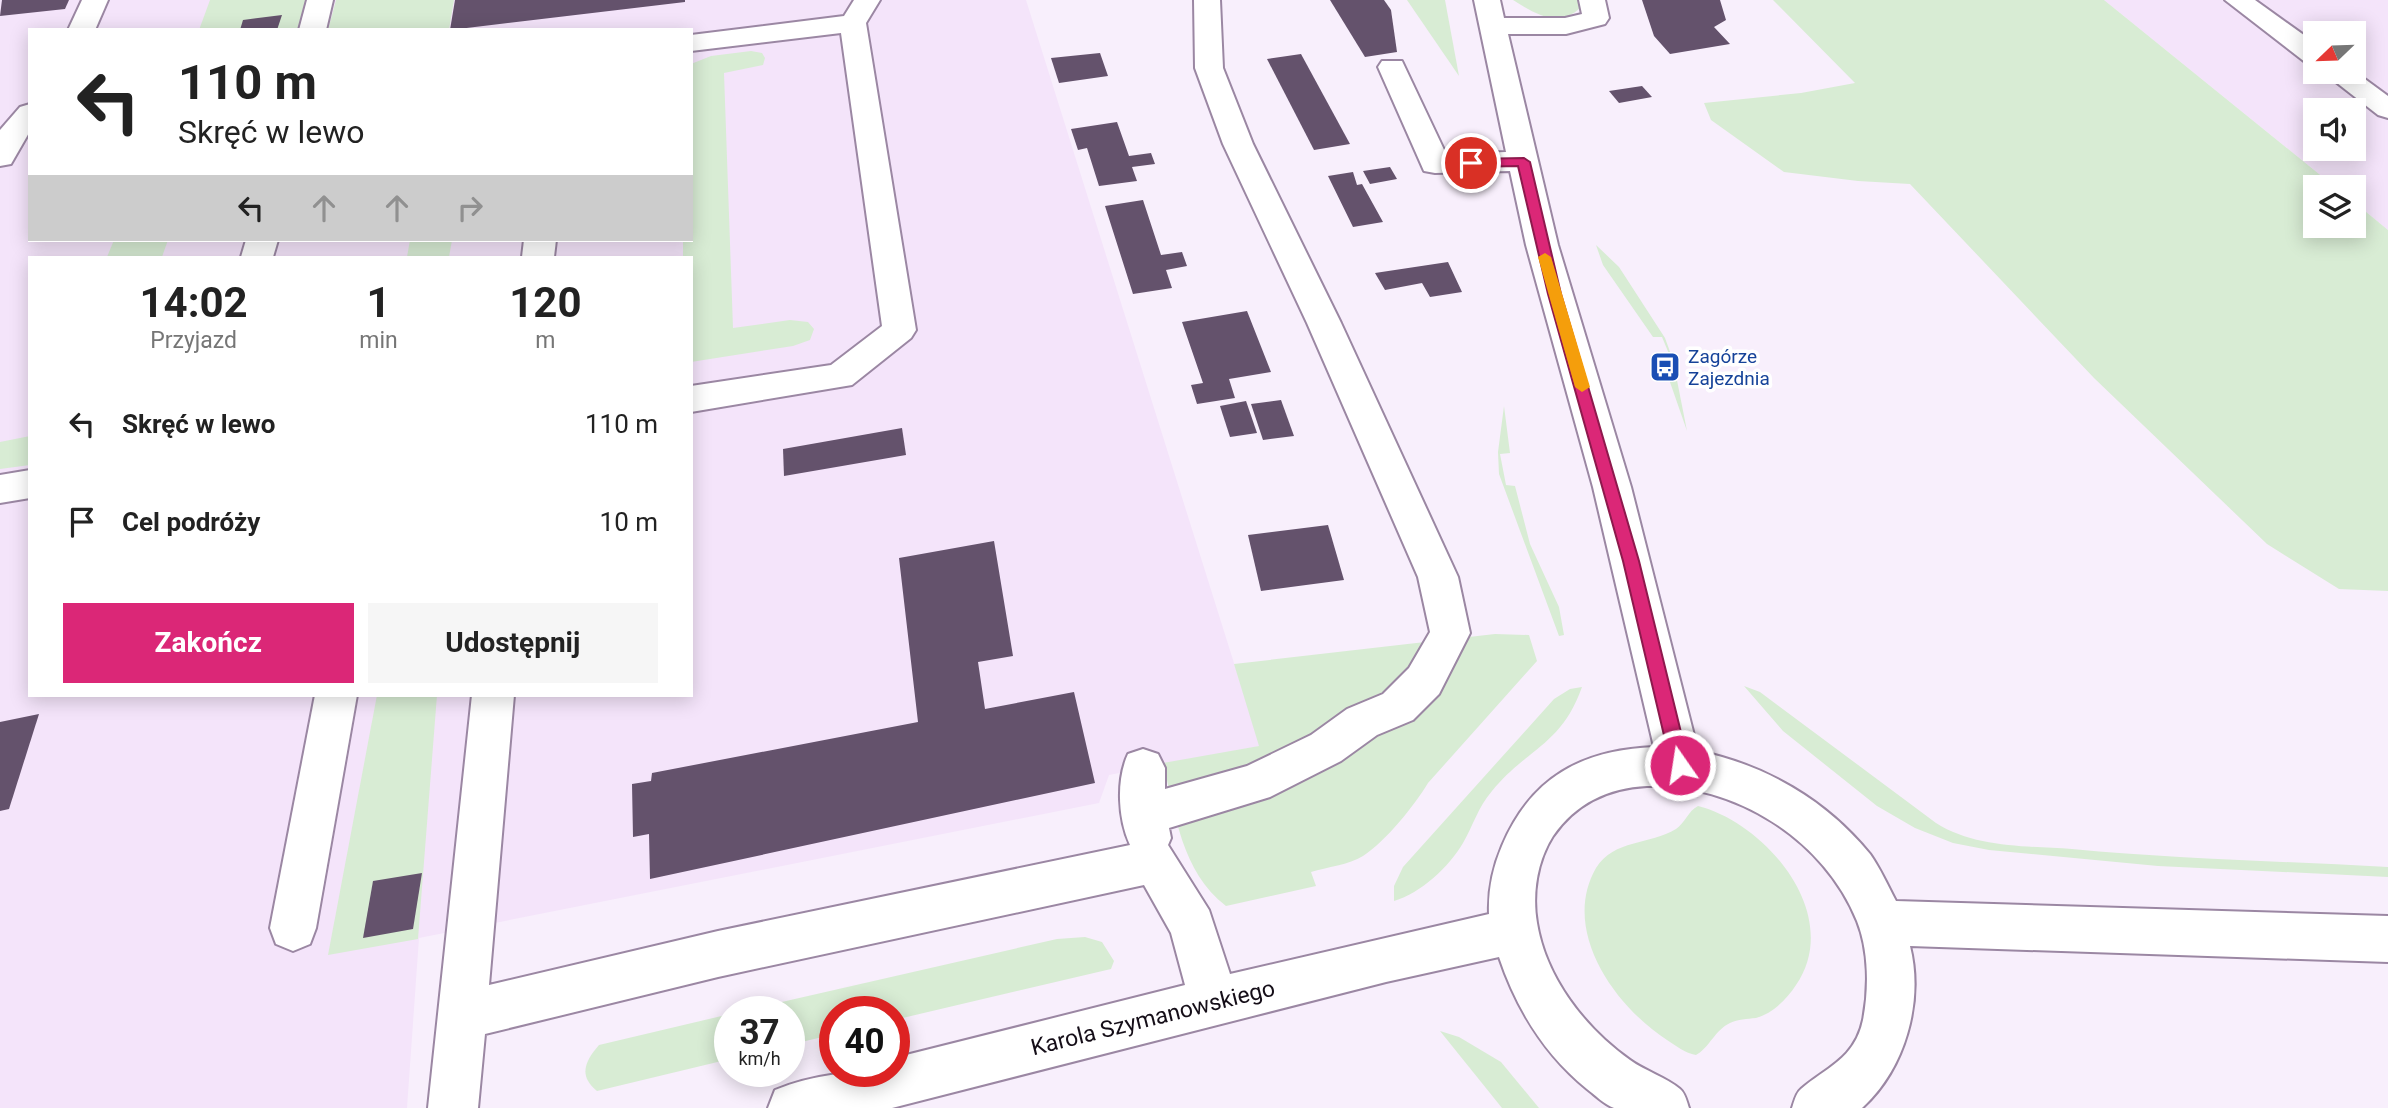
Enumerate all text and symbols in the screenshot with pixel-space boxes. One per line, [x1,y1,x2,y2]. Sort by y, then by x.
north arrow [2303,21,2366,84]
map controls [2303,21,2366,238]
text: 110 m [178,54,317,111]
icon: left [63,56,154,147]
button: sound [2303,98,2366,161]
text: Skręć w lewo [178,113,364,151]
pin [1441,133,1501,193]
icon: arrive [1452,144,1490,182]
button: layers [2303,175,2366,238]
icon: left [232,189,270,227]
icon: ahead [305,189,343,227]
icon: ahead [378,189,416,227]
icon: right [451,189,489,227]
text: 14:02 [140,278,248,327]
text: 1 [366,278,391,327]
text: 120 [509,278,582,327]
text: Przyjazd [150,327,237,354]
text: min [359,327,398,354]
text: m [535,327,555,354]
place label: Zagórze Zajezdnia [1688,345,1770,390]
bus stop icon: Zagórze Zajezdnia [1648,350,1682,384]
icon: left [63,405,101,443]
text: Skręć w lewo [122,409,275,439]
text: 110 m [585,409,658,439]
icon: arrive [63,503,101,541]
text: Cel podróży [122,507,260,537]
text: 10 m [600,507,658,537]
button: Zakończ [63,603,354,683]
button: Udostępnij [368,603,658,683]
position arrow [1643,728,1717,802]
street label: Karola Szymanowskiego [1028,975,1278,1061]
speed limit sign: 40 [819,996,910,1087]
text: 37 [739,1012,780,1053]
text: km/h [738,1048,781,1069]

